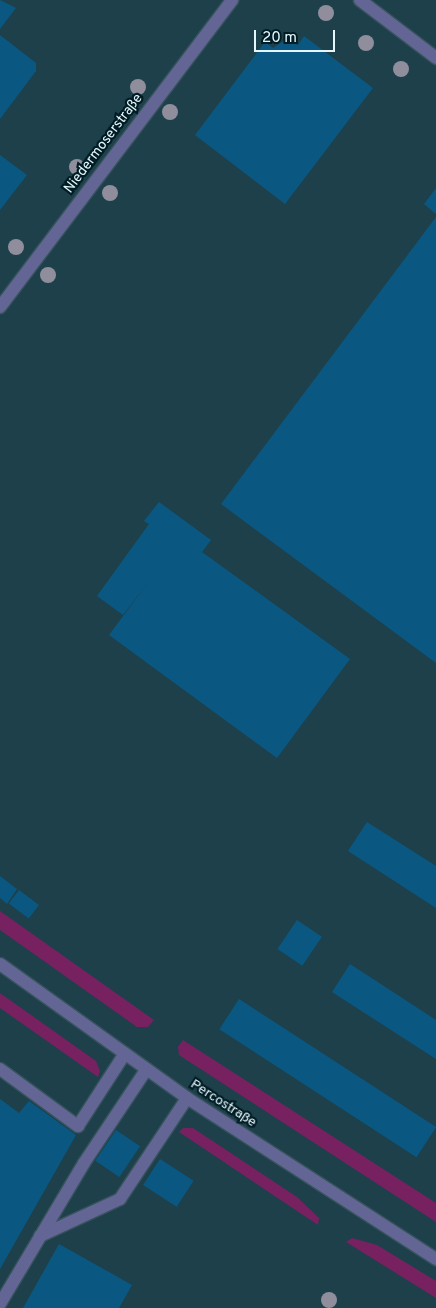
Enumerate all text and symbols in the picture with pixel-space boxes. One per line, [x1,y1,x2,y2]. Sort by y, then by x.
scale bar [256,20,337,52]
text: 20 m [262,29,297,48]
street label: Niedermoserstraße [61,91,147,197]
street label: Percostraße [187,1076,259,1132]

